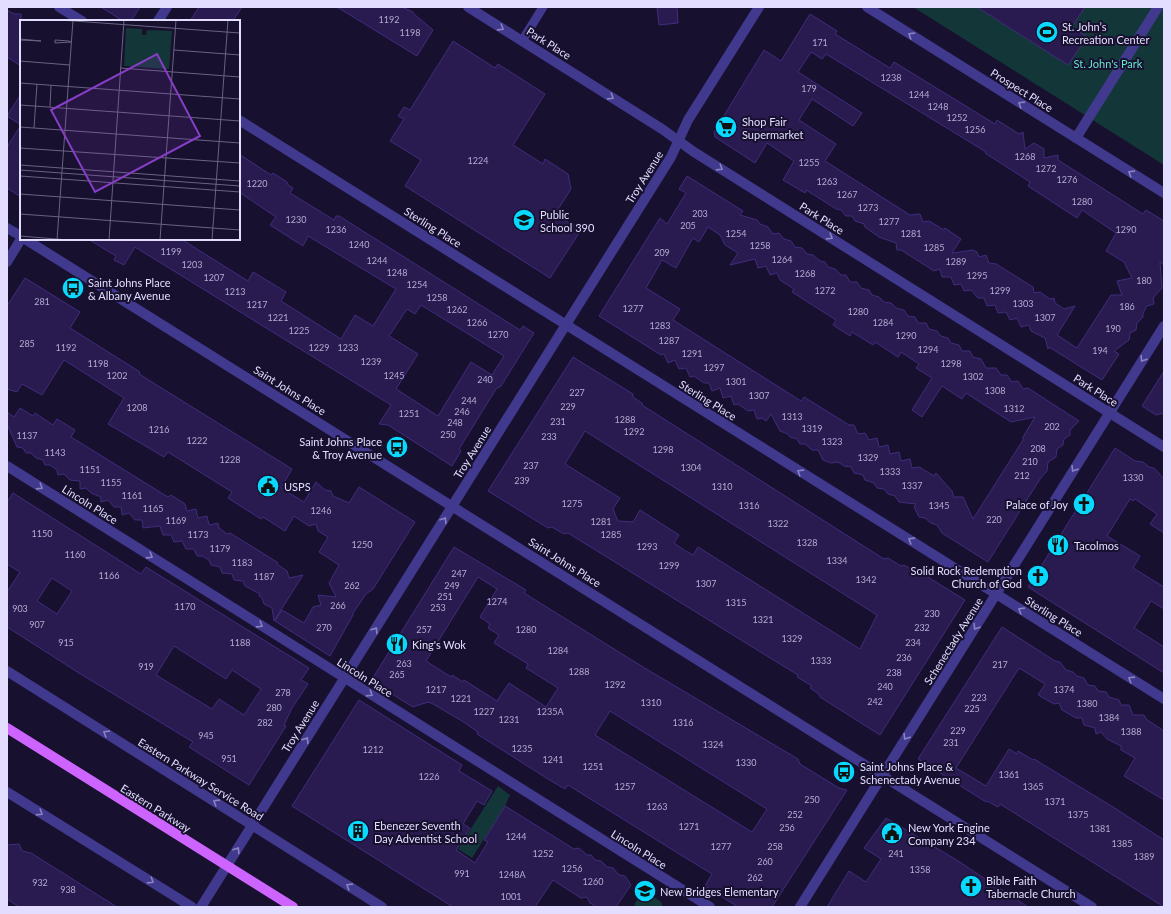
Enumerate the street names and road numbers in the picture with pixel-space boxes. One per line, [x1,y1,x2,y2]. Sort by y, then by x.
street label: Park Place [524,24,574,62]
street label: Prospect Place [989,66,1056,114]
street label: Troy Avenue [623,148,665,206]
street label: Park Place [797,199,847,237]
street label: Sterling Place [402,204,464,250]
street label: Saint Johns Place [252,363,329,418]
street label: Park Place [1071,371,1121,409]
street label: Sterling Place [677,377,739,423]
street label: Troy Avenue [451,423,493,481]
street label: Lincoln Place [60,482,120,526]
street label: Saint Johns Place [527,535,604,590]
street label: Sterling Place [1023,593,1085,639]
street label: Schenectady Avenue [921,595,985,687]
street label: Lincoln Place [335,655,395,699]
street label: Troy Avenue [279,697,321,755]
street label: Eastern Parkway Service Road [136,735,266,823]
street label: Eastern Parkway [118,781,194,835]
street label: Lincoln Place [609,827,669,871]

